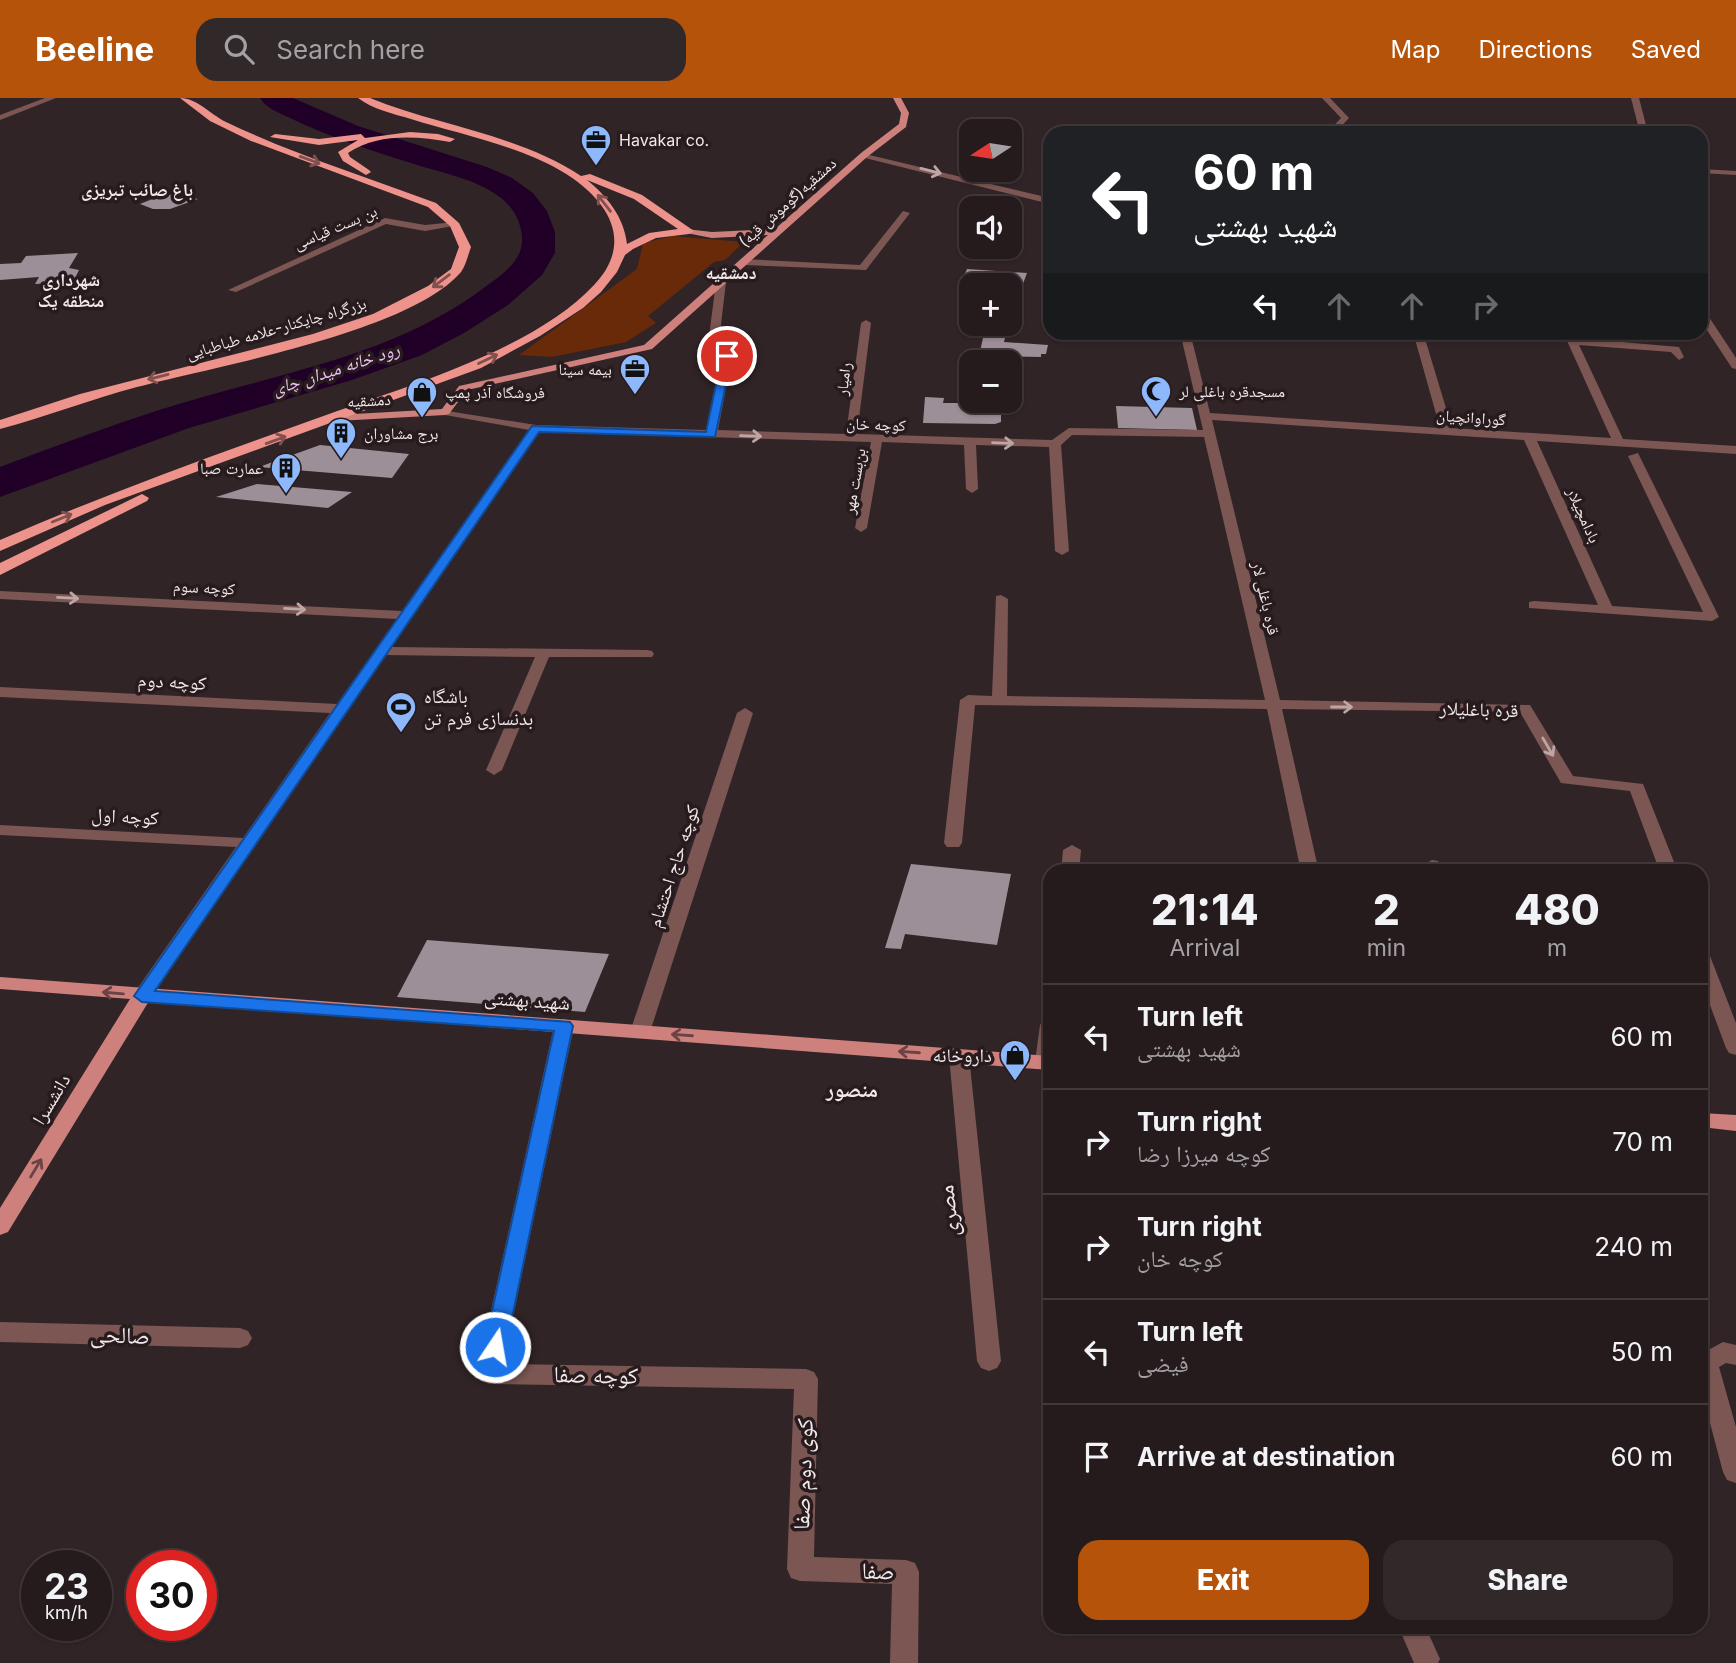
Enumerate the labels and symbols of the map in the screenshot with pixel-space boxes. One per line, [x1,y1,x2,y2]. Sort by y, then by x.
north arrow [959,119,1022,182]
office icon: Havakar co. [579,123,613,167]
place label: Havakar co. [619,130,709,150]
street label: دمشقیه(گوموش قیه) [734,153,841,252]
one-way arrow [299,154,321,167]
one-way arrow [919,165,941,178]
district label: باغ صائب تبریزی [81,179,193,201]
one-way arrow [597,194,611,213]
street label: بن بست قیاسی [290,200,380,254]
district label: دمشقیه [705,262,757,283]
district label: شهرداری منطقه یک [38,269,104,311]
one-way arrow [432,273,451,288]
street label: بزرگراه چایکنار-علامه طباطبایی [184,293,369,364]
pin [697,326,757,386]
water label: رود خانه میدان چای [270,338,402,400]
one-way arrow [477,351,498,365]
office icon: بیمه سینا [618,352,652,396]
place label: بیمه سینا [558,359,612,379]
street label: رامیار [831,361,855,398]
one-way arrow [147,371,170,384]
mosque icon: مسجدقره باغلی لر [1139,374,1173,418]
shop icon: فروشگاه آذر پمپ [405,375,439,419]
place label: مسجدقره باغلی لر [1178,381,1285,402]
place label: فروشگاه آذر پمپ [445,382,545,402]
street label: دمشقیه [347,389,391,411]
street label: گوراوانچیان [1435,405,1507,430]
street label: کوچه خان [846,413,907,436]
building icon: برج مشاوران [324,416,358,460]
place label: برج مشاوران [364,423,438,444]
one-way arrow [740,430,763,443]
one-way arrow [264,432,286,445]
one-way arrow [991,436,1014,450]
street label: بن‌بست مهر [838,447,871,516]
building icon: عمارت صبا [269,451,303,495]
place label: عمارت صبا [200,458,263,478]
street label: بادامچیلار [1563,483,1605,546]
one-way arrow [51,510,72,523]
street label: قره باغلی لار [1247,558,1284,637]
street label: کوچه سوم [173,575,236,600]
one-way arrow [56,592,79,605]
one-way arrow [284,603,307,616]
street label: کوچه دوم [137,668,207,697]
place label: باشگاه بدنسازی فرم تن [424,685,533,732]
sports icon: باشگاه بدنسازی فرم تن [384,690,418,734]
street label: قره باغلیلار [1438,697,1519,722]
one-way arrow [1331,700,1354,714]
one-way arrow [1541,736,1555,756]
street label: کوچه حاج احتشام [643,802,706,931]
street label: کوچه اول [91,803,159,830]
one-way arrow [102,986,125,999]
street label: شهید بهشتى [483,986,571,1015]
one-way arrow [671,1028,694,1041]
shop icon: داروخانه [998,1038,1032,1082]
place label: داروخانه [933,1044,992,1067]
one-way arrow [898,1045,920,1058]
street label: دانشسرا [27,1070,76,1129]
district label: منصور [825,1077,878,1102]
one-way arrow [29,1159,43,1179]
street label: مصری [931,1184,965,1238]
position arrow [458,1310,532,1384]
street label: صالحی [90,1320,150,1350]
street label: کوچه صفا [553,1360,639,1390]
street label: کوی دوم صفا [787,1417,821,1530]
speed limit sign: 30 [126,1550,217,1641]
street label: صفا [861,1557,895,1585]

